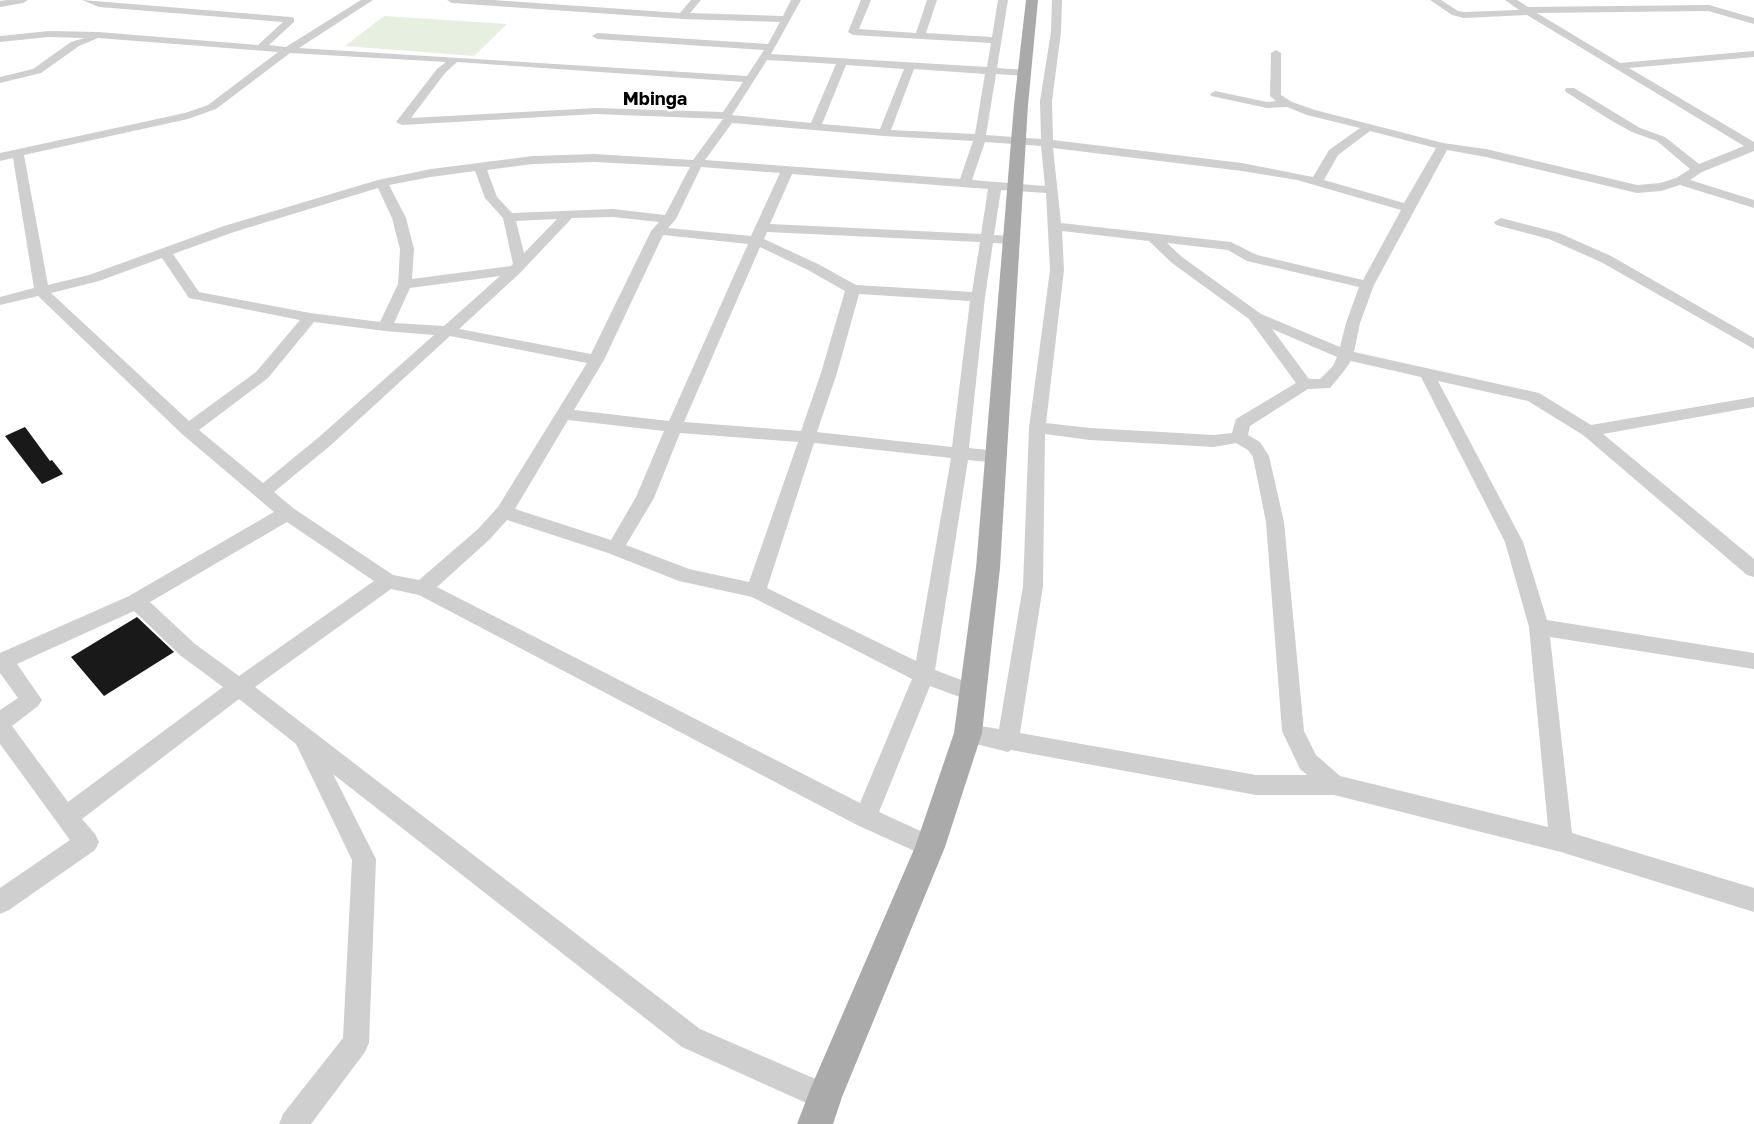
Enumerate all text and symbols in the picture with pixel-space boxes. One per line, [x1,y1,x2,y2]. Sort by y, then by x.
district label: Mbinga [623,88,687,110]

